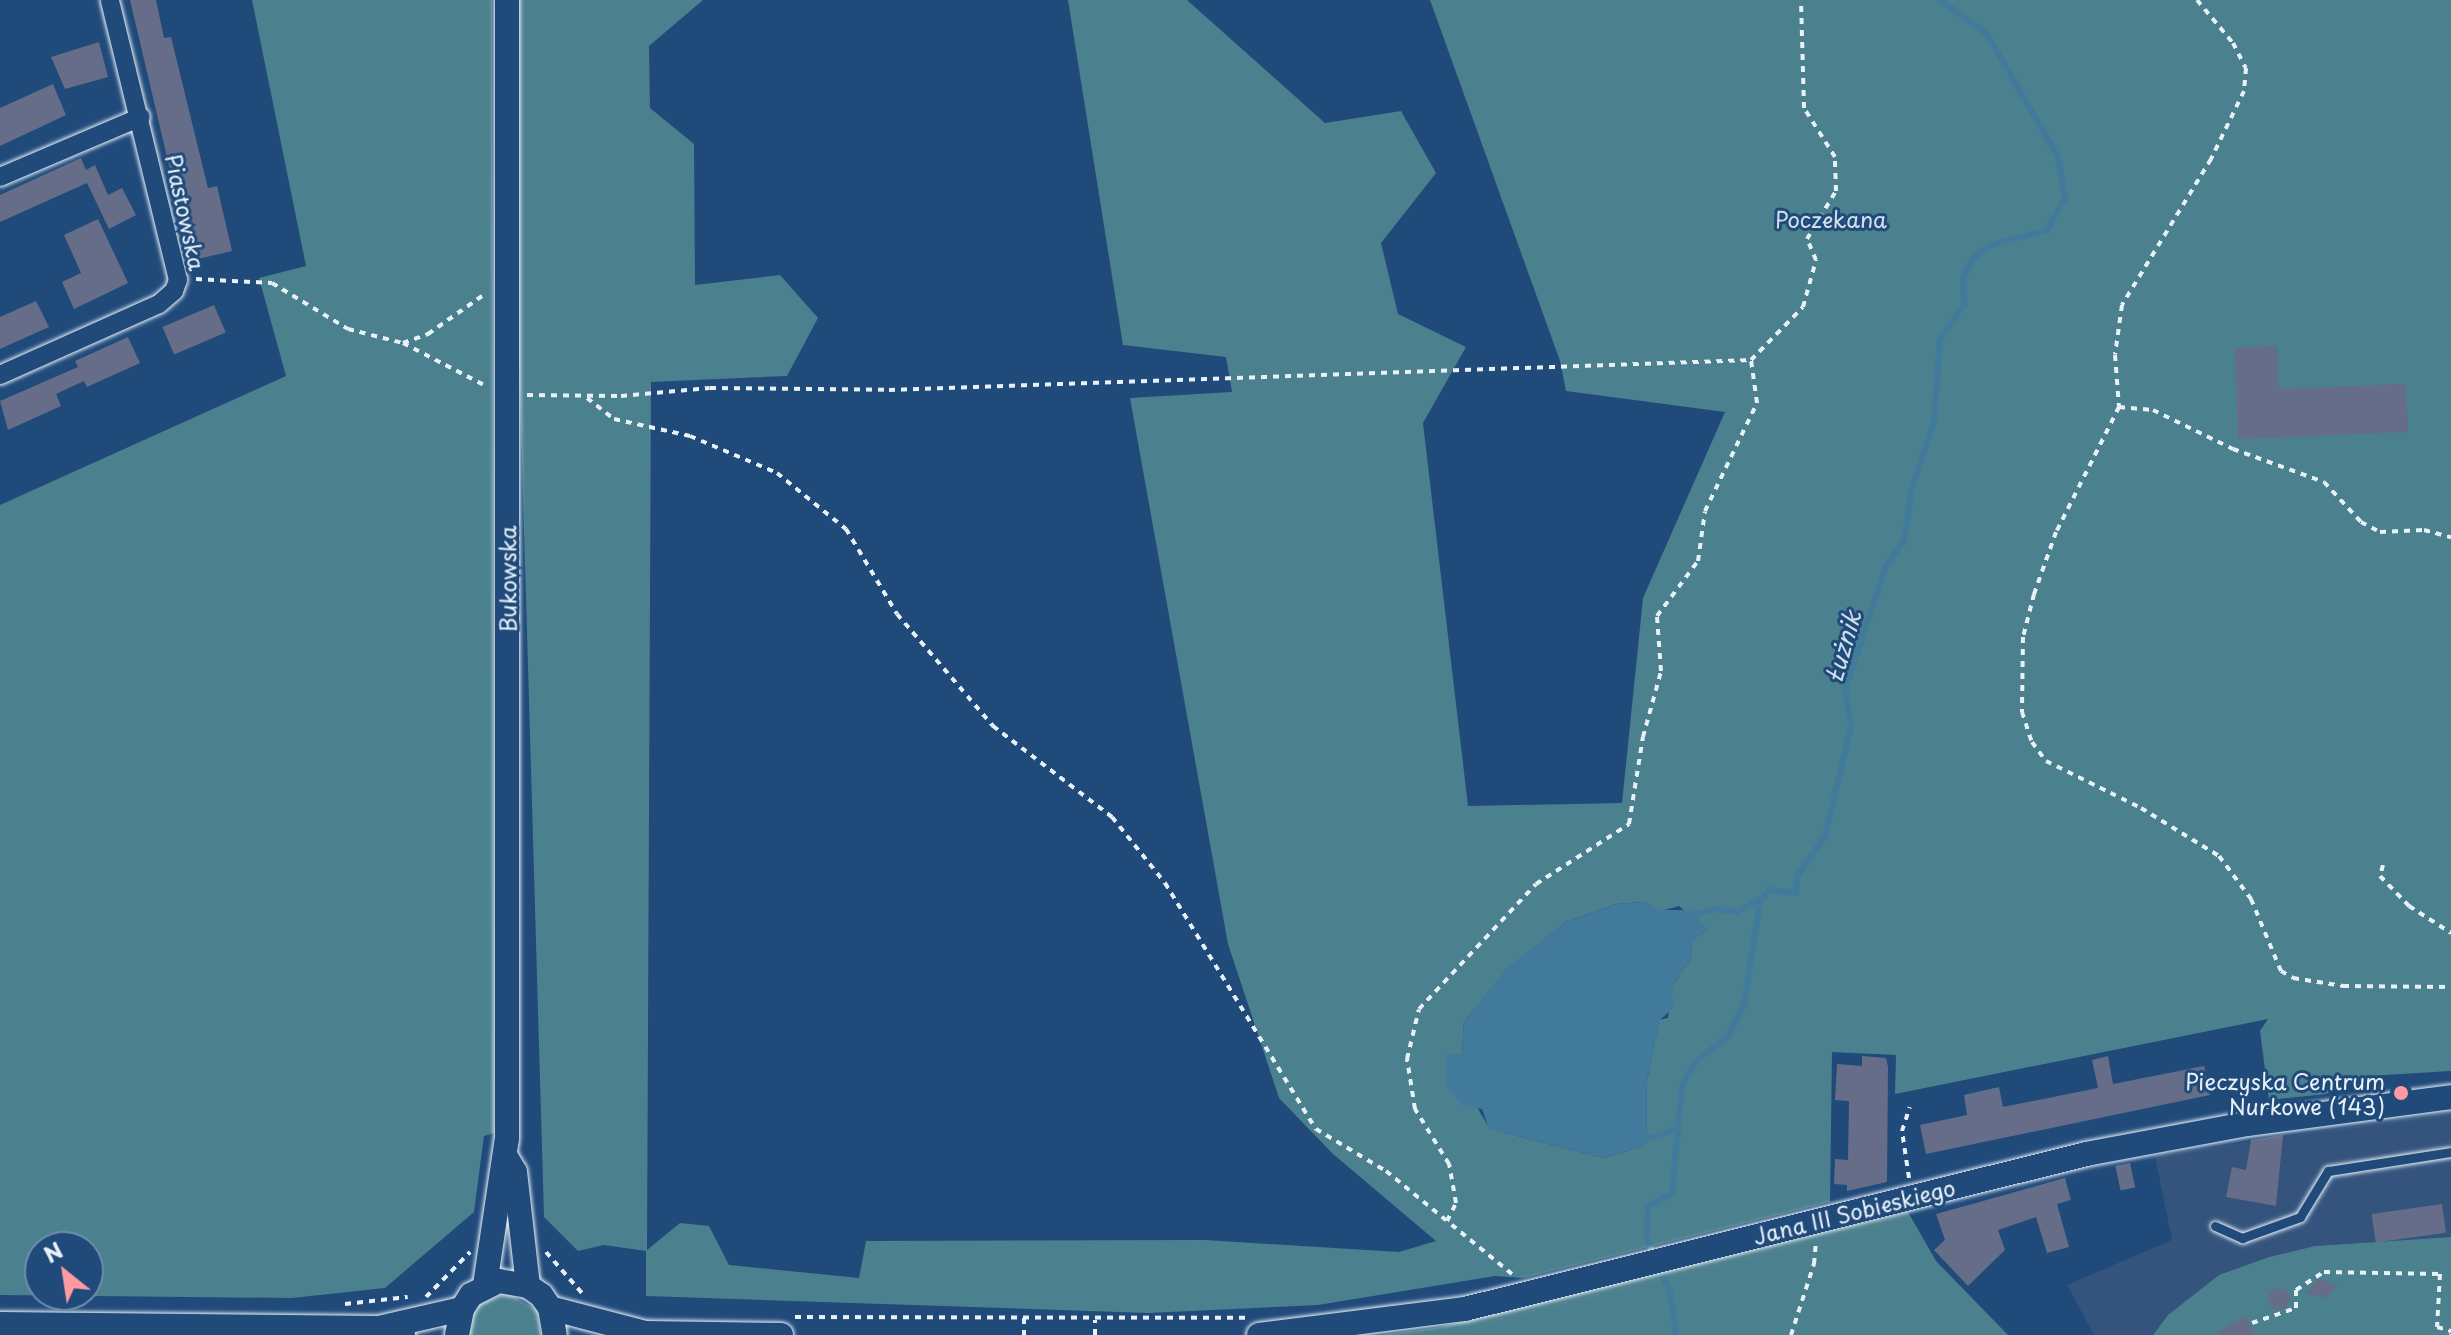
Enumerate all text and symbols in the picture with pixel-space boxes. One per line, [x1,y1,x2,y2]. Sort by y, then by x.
street label: Piastowska [161,151,211,273]
park label: Poczekana [1775,206,1887,232]
street label: Bukowska [494,526,520,632]
water label: Łużnik [1819,607,1867,685]
place label: Pieczyska Centrum Nurkowe (143) [2183,1067,2385,1118]
marker: Pieczyska Centrum Nurkowe (143) [2392,1084,2410,1102]
street label: Jana III Sobieskiego [1750,1173,1958,1249]
north arrow [24,1231,104,1311]
text: N [37,1233,69,1270]

